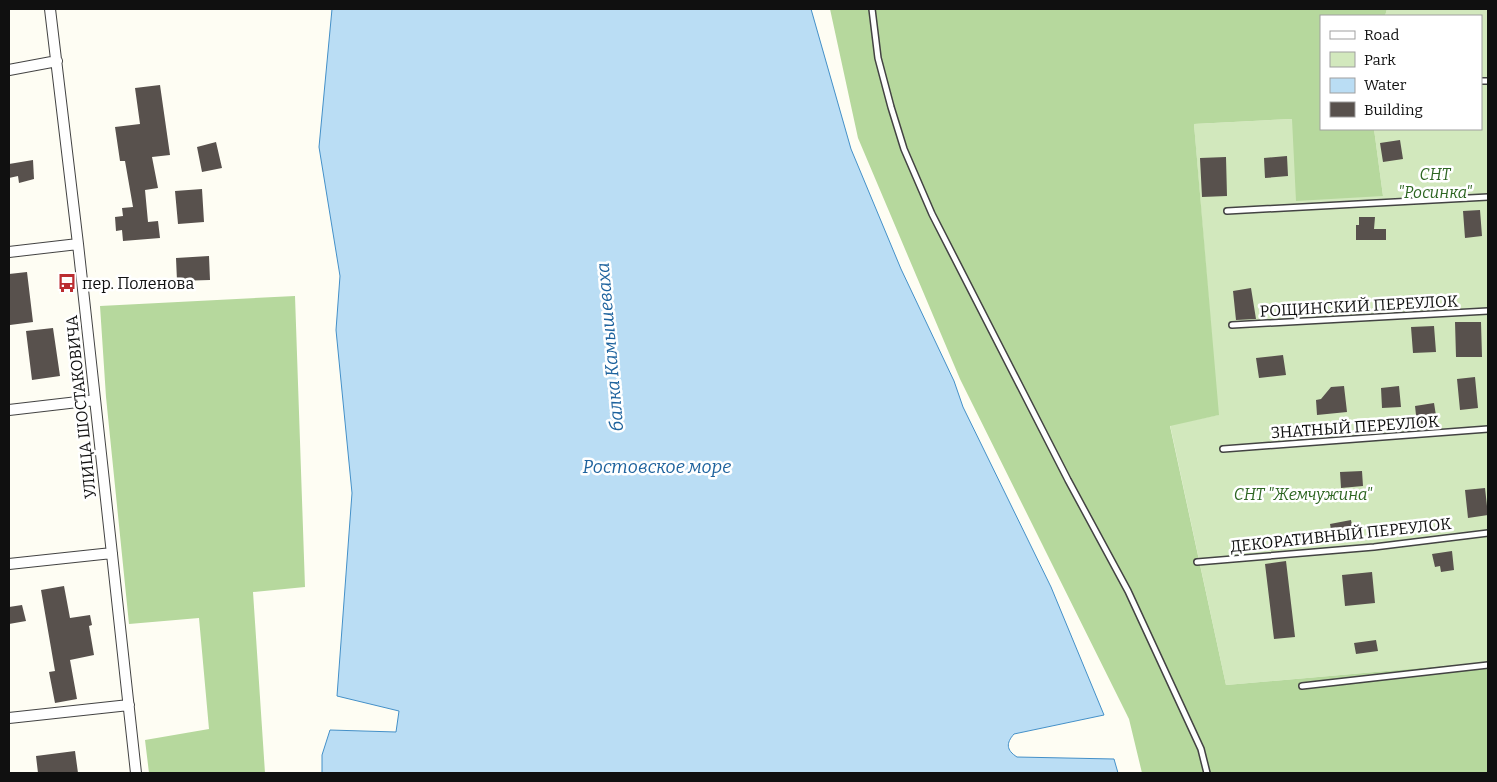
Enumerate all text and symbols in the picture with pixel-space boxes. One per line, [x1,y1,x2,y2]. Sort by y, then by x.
legend [1320,15,1482,130]
text: Road [1364,26,1399,44]
text: Park [1364,51,1396,69]
text: Water [1364,76,1407,94]
text: Building [1364,101,1423,119]
park label: СНТ "Росинка" [1398,165,1473,202]
water label: балка Камышеваха [592,262,628,432]
bus stop icon: пер. Поленова [56,272,78,294]
place label: пер. Поленова [82,274,194,293]
street label: РОЩИНСКИЙ ПЕРЕУЛОК [1259,290,1459,321]
street label: УЛИЦА ШОСТАКОВИЧА [62,314,100,500]
street label: ЗНАТНЫЙ ПЕРЕУЛОК [1270,411,1440,442]
water label: Ростовское море [583,456,731,478]
park label: СНТ "Жемчужина" [1234,485,1373,504]
street label: ДЕКОРАТИВНЫЙ ПЕРЕУЛОК [1229,513,1453,556]

